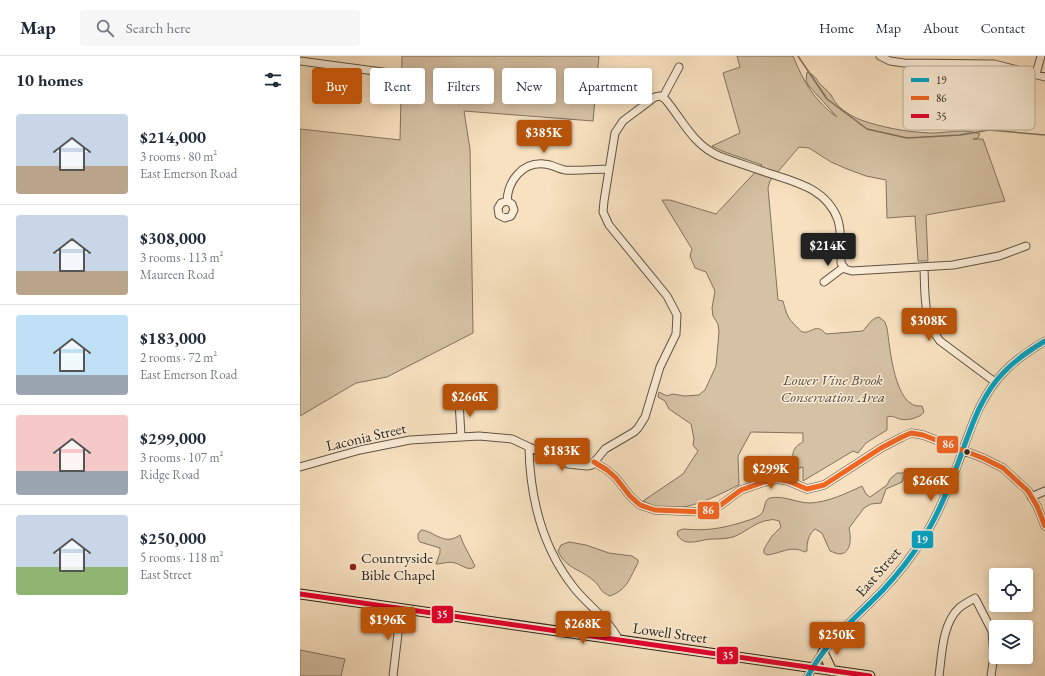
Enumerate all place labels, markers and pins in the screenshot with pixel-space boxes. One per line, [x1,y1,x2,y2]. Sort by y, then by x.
pin: $385K [516,120,572,154]
pin: $214K [800,233,856,267]
pin: $308K [901,308,957,342]
pin: $266K [442,384,498,418]
pin: $183K [534,438,590,472]
unlabelled marker [962,447,972,457]
pin: $299K [743,456,799,490]
pin: $266K [903,468,959,502]
place label: Countryside Bible Chapel [361,548,435,584]
marker: Countryside Bible Chapel [348,562,358,572]
pin: $196K [360,607,416,641]
pin: $268K [555,611,611,645]
pin: $250K [809,622,865,656]

